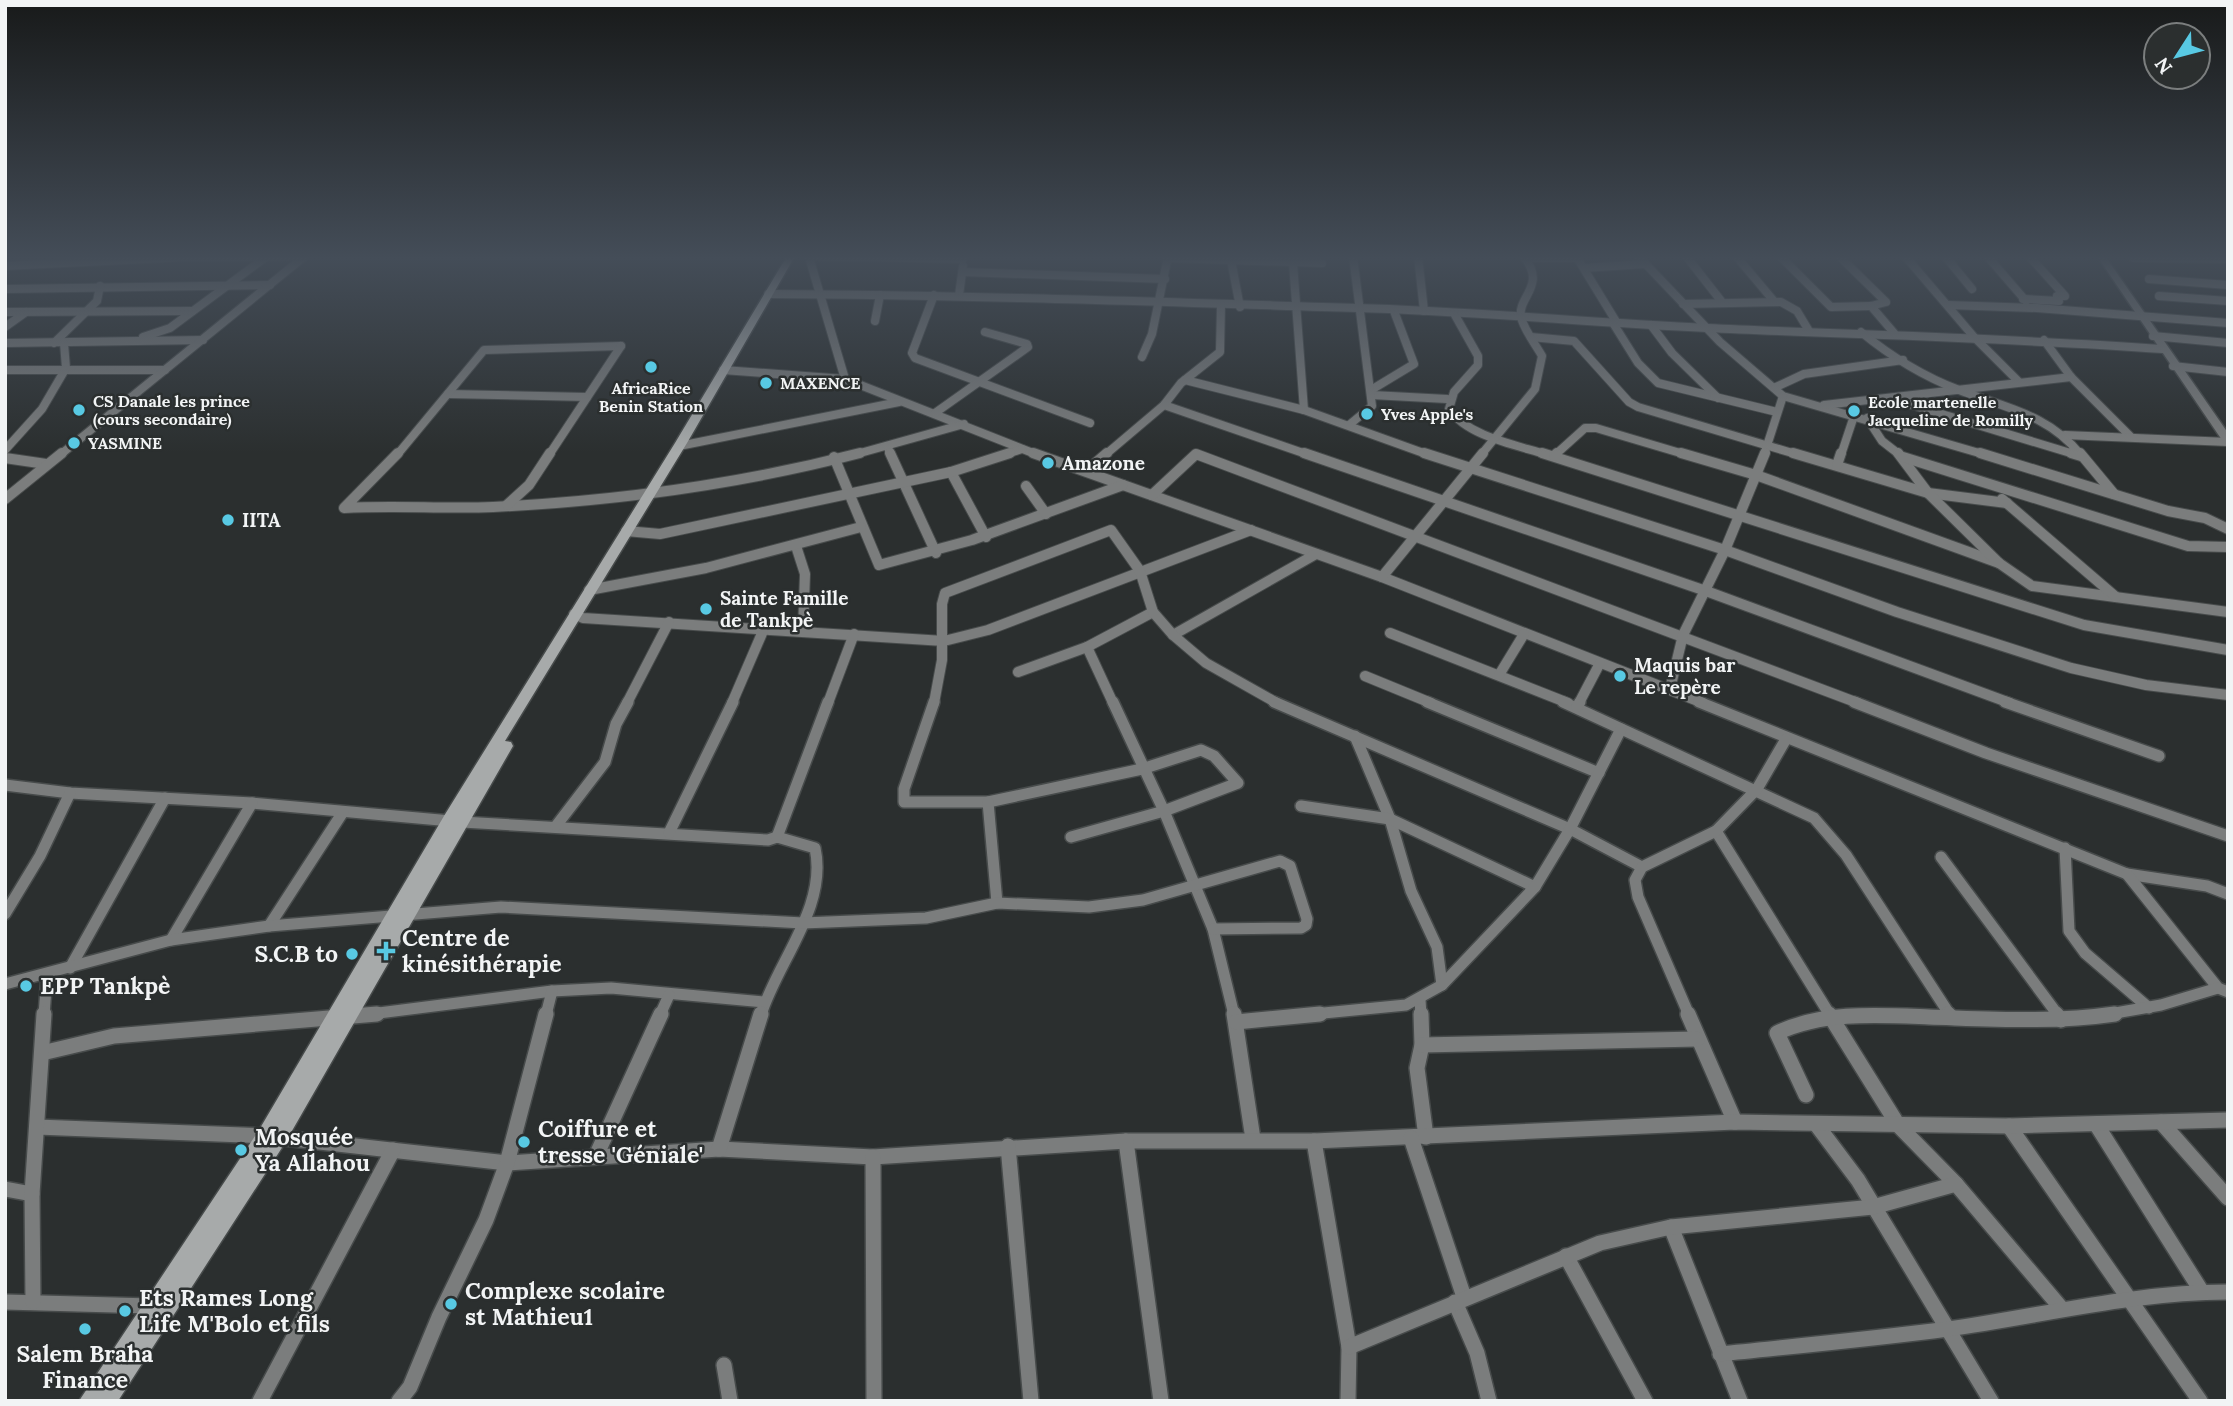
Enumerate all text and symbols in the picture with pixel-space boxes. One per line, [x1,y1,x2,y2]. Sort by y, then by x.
north arrow [2142,21,2212,91]
text: N [2149,53,2177,79]
marker: AfricaRice Benin Station [643,359,659,375]
place label: MAXENCE [780,373,861,393]
marker: MAXENCE [758,375,774,391]
place label: AfricaRice Benin Station [599,378,703,416]
place label: CS Danale les prince (cours secondaire) [93,391,250,430]
place label: Ecole martenelle Jacqueline de Romilly [1868,392,2033,430]
marker: CS Danale les prince (cours secondaire) [71,402,87,418]
marker: Ecole martenelle Jacqueline de Romilly [1846,403,1862,419]
place label: Yves Apple's [1381,404,1474,424]
marker: Yves Apple's [1359,406,1375,422]
place label: YASMINE [88,433,162,453]
marker: YASMINE [66,435,82,451]
place label: Amazone [1062,451,1145,475]
marker: Amazone [1040,455,1056,471]
place label: IITA [242,508,281,532]
marker: IITA [220,512,236,528]
place label: Sainte Famille de Tankpè [720,586,848,632]
marker: Sainte Famille de Tankpè [698,601,714,617]
place label: Maquis bar Le repère [1634,653,1735,699]
marker: Maquis bar Le repère [1612,668,1628,684]
place label: Centre de kinésithérapie [402,923,562,978]
place label: S.C.B to [254,939,338,968]
marker: Centre de kinésithérapie [376,941,396,961]
marker: S.C.B to [344,946,360,962]
place label: EPP Tankpè [40,971,170,1000]
marker: EPP Tankpè [18,978,34,994]
place label: Coiffure et tresse 'Géniale' [538,1114,703,1169]
place label: Mosquée Ya Allahou [255,1122,370,1177]
marker: Coiffure et tresse 'Géniale' [516,1134,532,1150]
marker: Mosquée Ya Allahou [233,1142,249,1158]
place label: Complexe scolaire st Mathieu1 [465,1276,665,1331]
place label: Ets Rames Long Life M'Bolo et fils [139,1283,330,1338]
marker: Complexe scolaire st Mathieu1 [443,1296,459,1312]
marker: Ets Rames Long Life M'Bolo et fils [117,1303,133,1319]
marker: Salem Braha Finance [77,1321,93,1337]
place label: Salem Braha Finance [17,1339,153,1394]

